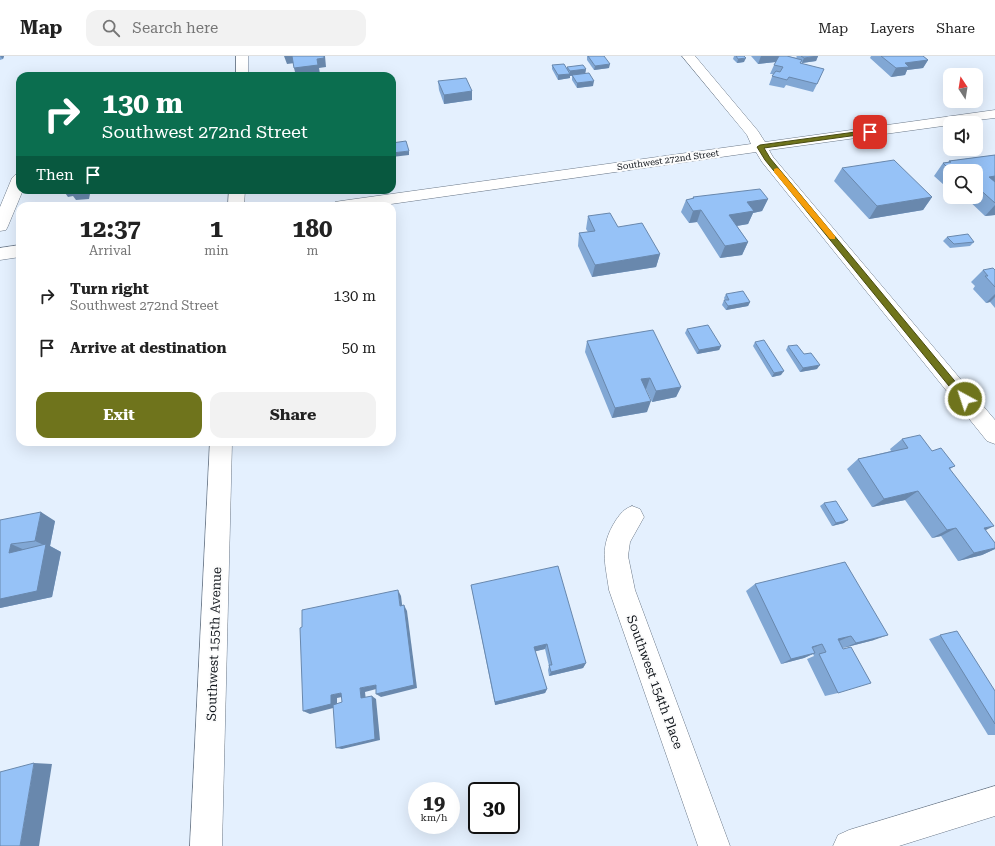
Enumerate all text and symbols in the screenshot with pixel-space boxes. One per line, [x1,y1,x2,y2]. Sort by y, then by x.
search box [86,10,366,46]
text: Map [20,16,62,39]
icon: search [100,17,122,39]
text: Search here [132,19,218,37]
text: Map [818,20,848,36]
text: Layers [870,20,914,36]
text: Share [936,20,975,36]
north arrow [943,68,983,108]
map controls [943,68,983,204]
text: 130 m [102,87,183,120]
icon: right [36,88,88,140]
pin [853,115,887,149]
button: sound [943,116,983,156]
text: Southwest 272nd Street [102,121,308,142]
icon: arrive [859,121,881,143]
street label: Southwest 272nd Street [616,148,720,172]
icon: arrive [82,164,104,186]
button: search [943,164,983,204]
text: Then [36,166,74,184]
text: 12:37 [80,215,141,243]
text: 1 [210,215,223,243]
text: 180 [292,215,333,243]
text: Arrival [89,243,131,258]
text: min [204,243,229,258]
text: m [306,243,318,258]
text: Turn right [70,280,149,298]
icon: right [36,285,58,307]
text: 130 m [333,287,376,305]
text: Southwest 272nd Street [70,298,219,313]
icon: arrive [36,337,58,359]
text: Arrive at destination [70,339,226,357]
text: 50 m [342,339,376,357]
position arrow [944,378,986,420]
button: Exit [36,392,202,438]
button: Share [210,392,376,438]
street label: Southwest 155th Avenue [204,567,224,721]
street label: Southwest 154th Place [624,613,686,751]
speed limit sign: 30 [468,782,520,834]
text: 19 [423,791,445,815]
text: km/h [421,812,447,823]

